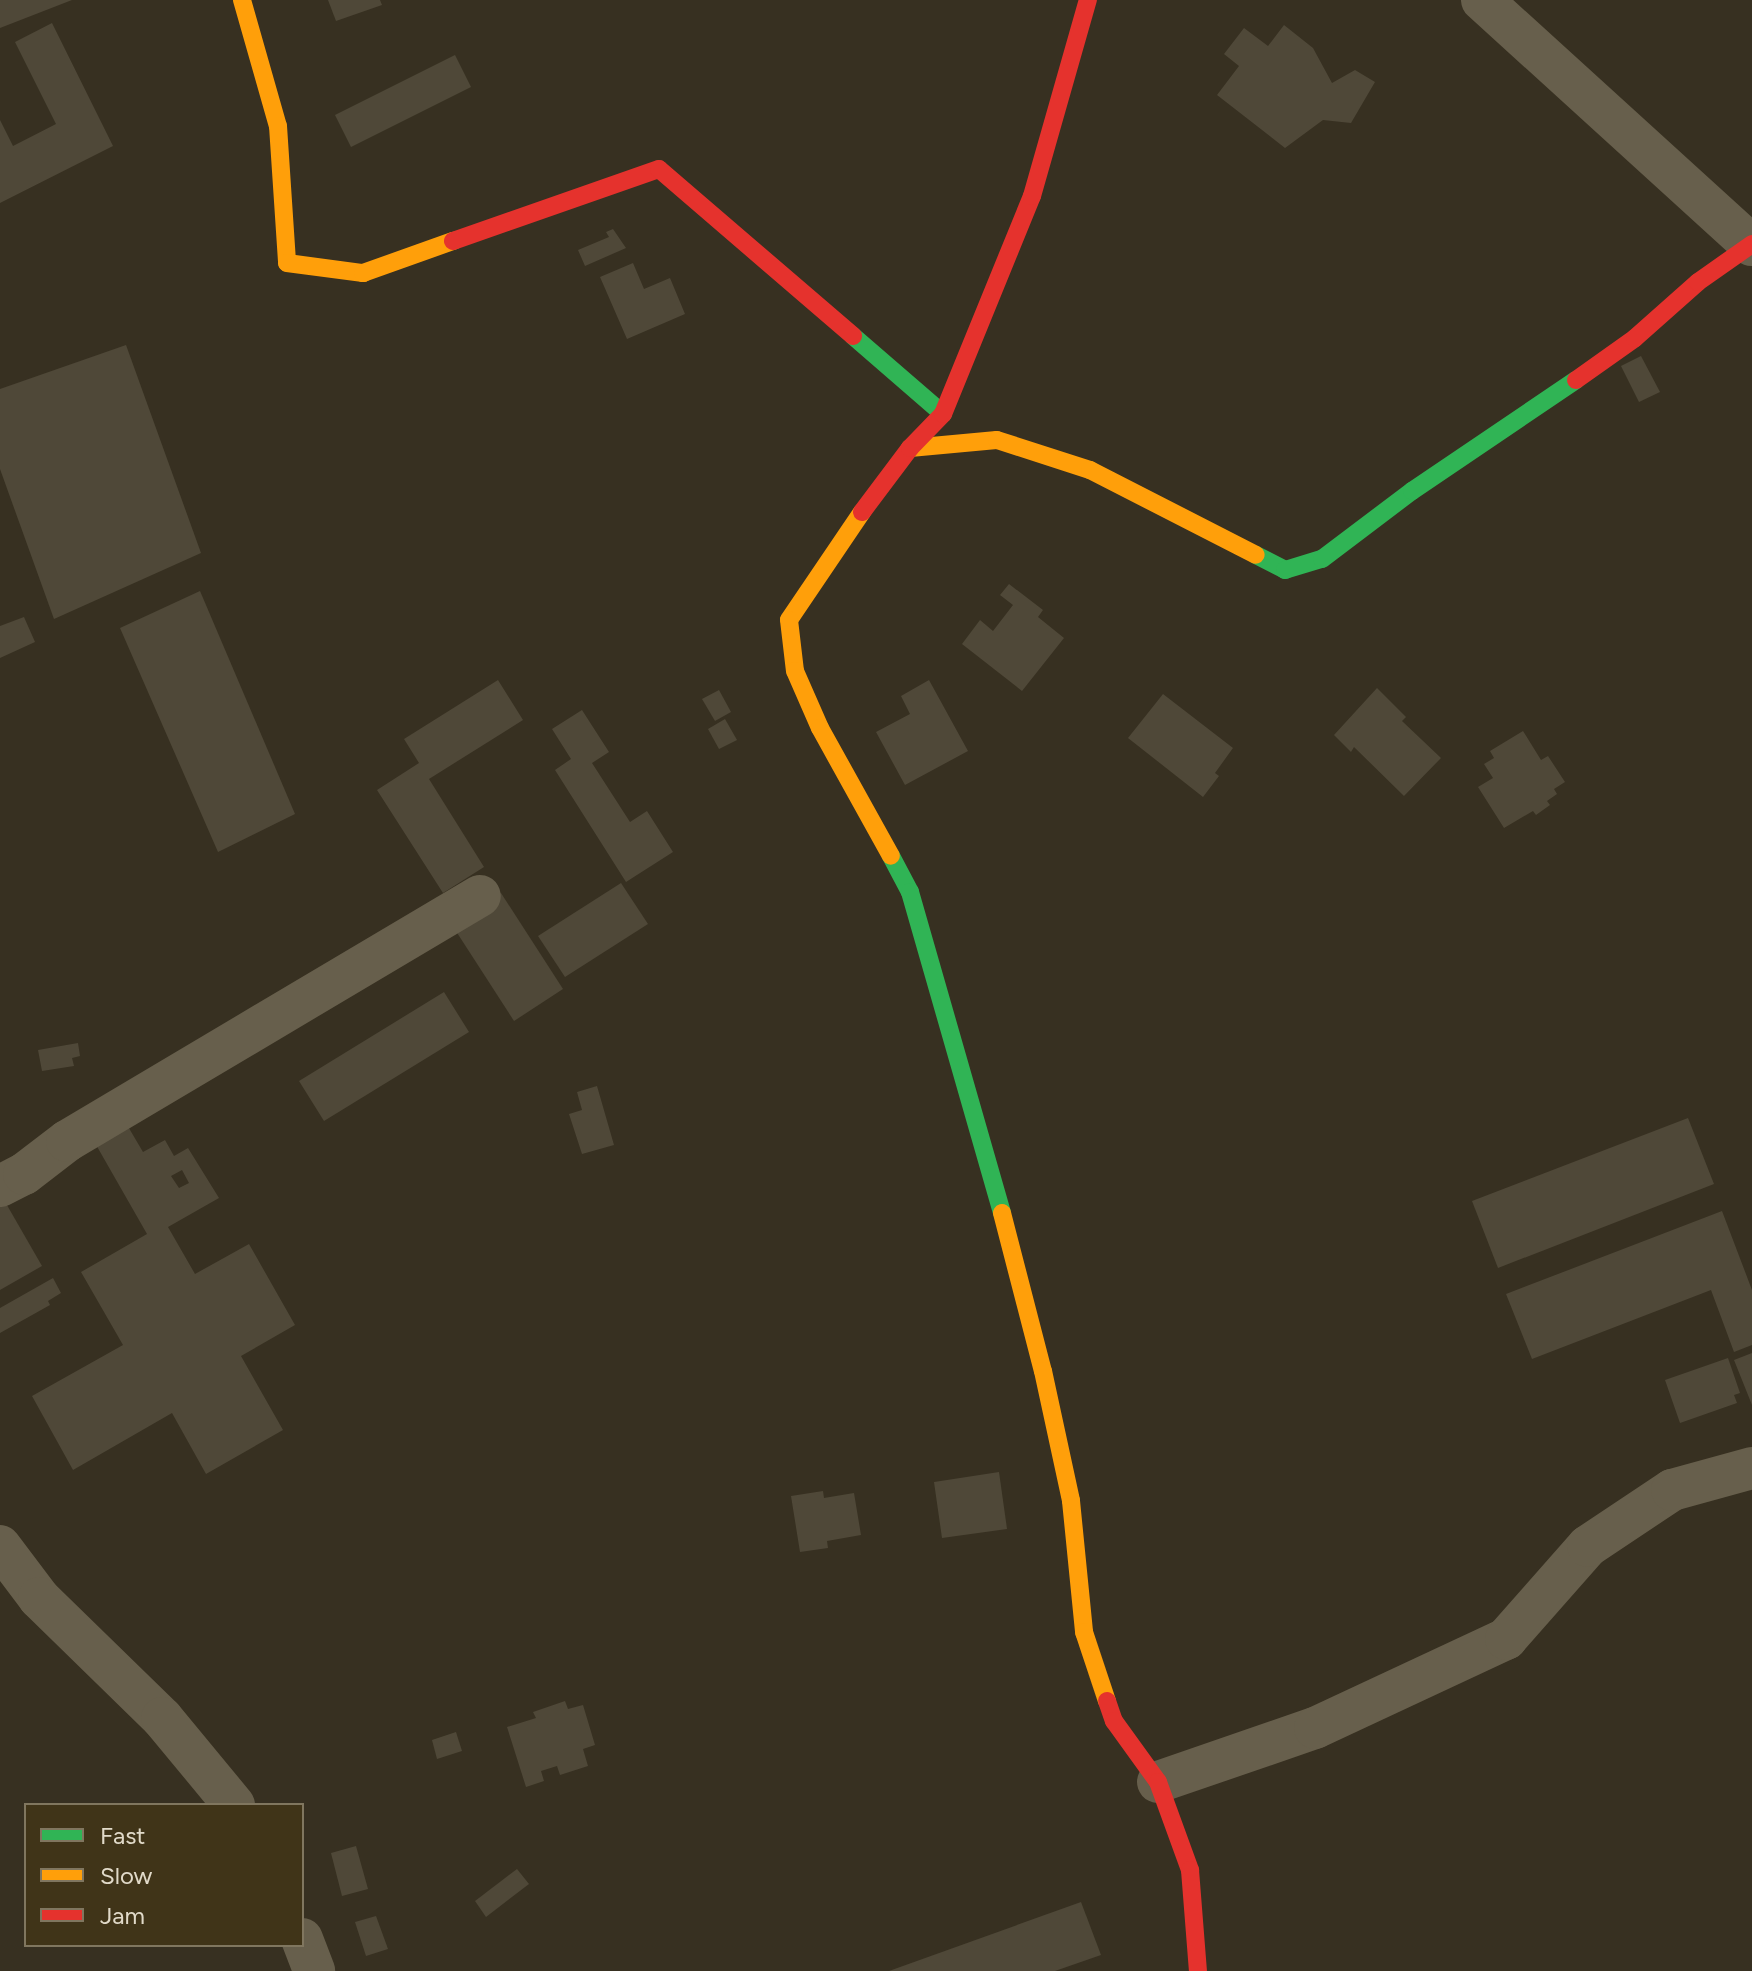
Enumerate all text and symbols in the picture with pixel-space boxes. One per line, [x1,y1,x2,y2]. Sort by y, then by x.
legend [24,1803,304,1947]
text: Fast [100,1821,145,1850]
text: Slow [100,1861,152,1890]
text: Jam [100,1901,145,1930]

